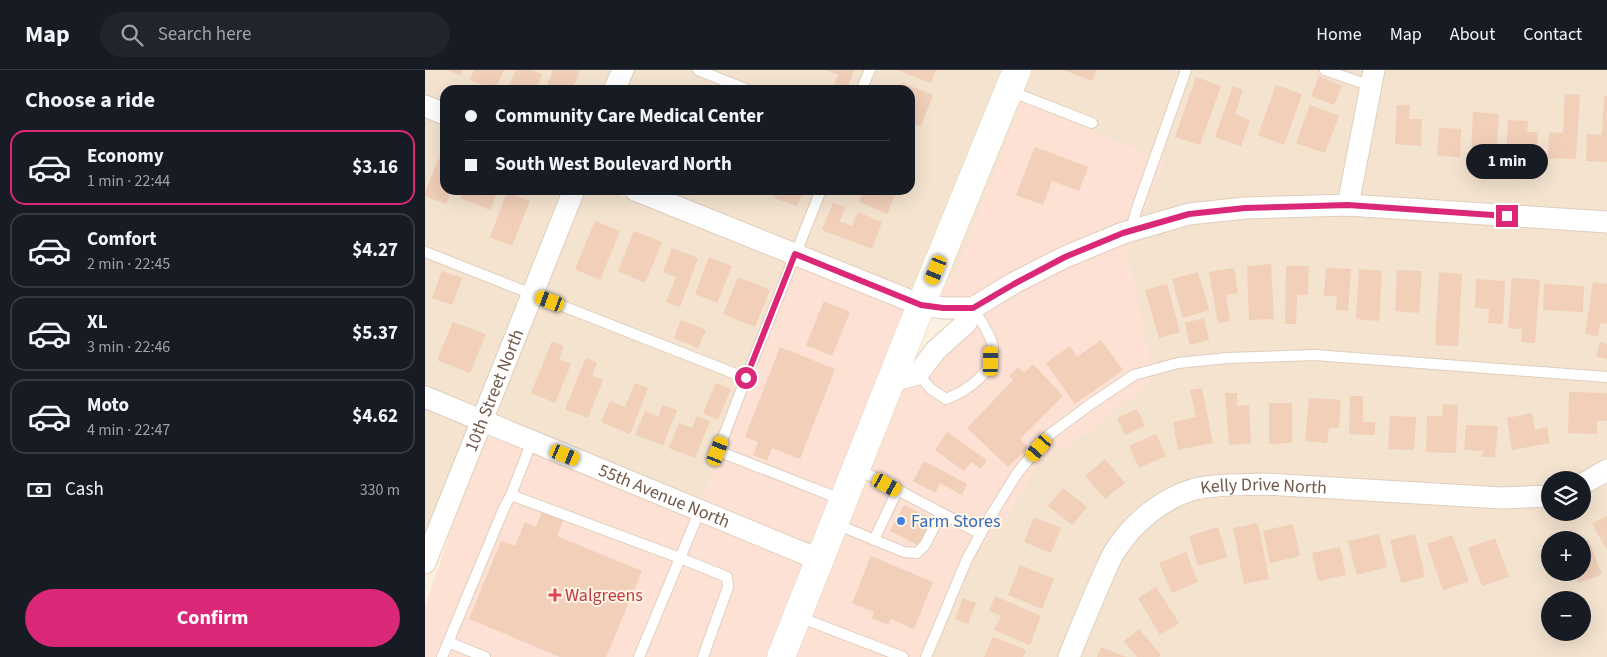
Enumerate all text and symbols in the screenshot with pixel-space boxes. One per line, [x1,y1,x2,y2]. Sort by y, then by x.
search box [100,12,450,57]
text: Map [25,17,70,52]
icon: search [118,21,146,49]
text: Search here [158,21,251,48]
text: Home [1316,22,1362,47]
text: Map [1390,22,1422,47]
text: About [1450,22,1495,47]
text: Contact [1523,22,1582,47]
text: Choose a ride [25,84,155,116]
text: Community Care Medical Center [495,103,764,130]
text: Economy [87,143,164,170]
callout: 1 min [1466,144,1548,178]
icon: car [27,145,72,190]
text: 1 min [1488,150,1526,172]
text: South West Boulevard North [495,151,732,178]
text: $3.16 [352,154,398,181]
text: 1 min · 22:44 [87,170,170,192]
route end [1496,205,1518,227]
text: Comfort [87,226,157,253]
icon: car [27,228,72,273]
text: $4.27 [352,237,398,264]
text: 2 min · 22:45 [87,253,170,275]
car [923,253,948,287]
car [533,289,566,313]
text: XL [87,309,108,336]
icon: car [27,311,72,356]
text: $5.37 [352,320,398,347]
street label: 10th Street North [459,326,530,455]
text: 3 min · 22:46 [87,336,170,358]
car [983,346,998,376]
route start [735,367,757,389]
text: Moto [87,392,129,419]
icon: car [27,394,72,439]
text: $4.62 [352,403,398,430]
text: 4 min · 22:47 [87,419,170,441]
car [1023,432,1054,464]
car [705,434,730,468]
car [548,442,581,468]
street label: 55th Avenue North [595,458,734,535]
car [870,471,903,499]
map controls [1541,471,1591,641]
button: layers [1541,471,1591,521]
street label: Kelly Drive North [1199,472,1328,501]
icon: cash [25,476,53,504]
text: Cash [65,476,104,503]
text: 330 m [360,479,400,501]
place label: Farm Stores [911,509,1000,534]
marker: Farm Stores [895,515,907,527]
button: + [1541,531,1591,581]
place label: Walgreens [565,583,643,608]
button: Confirm [25,589,400,647]
marker: Walgreens [549,589,561,601]
button: − [1541,591,1591,641]

